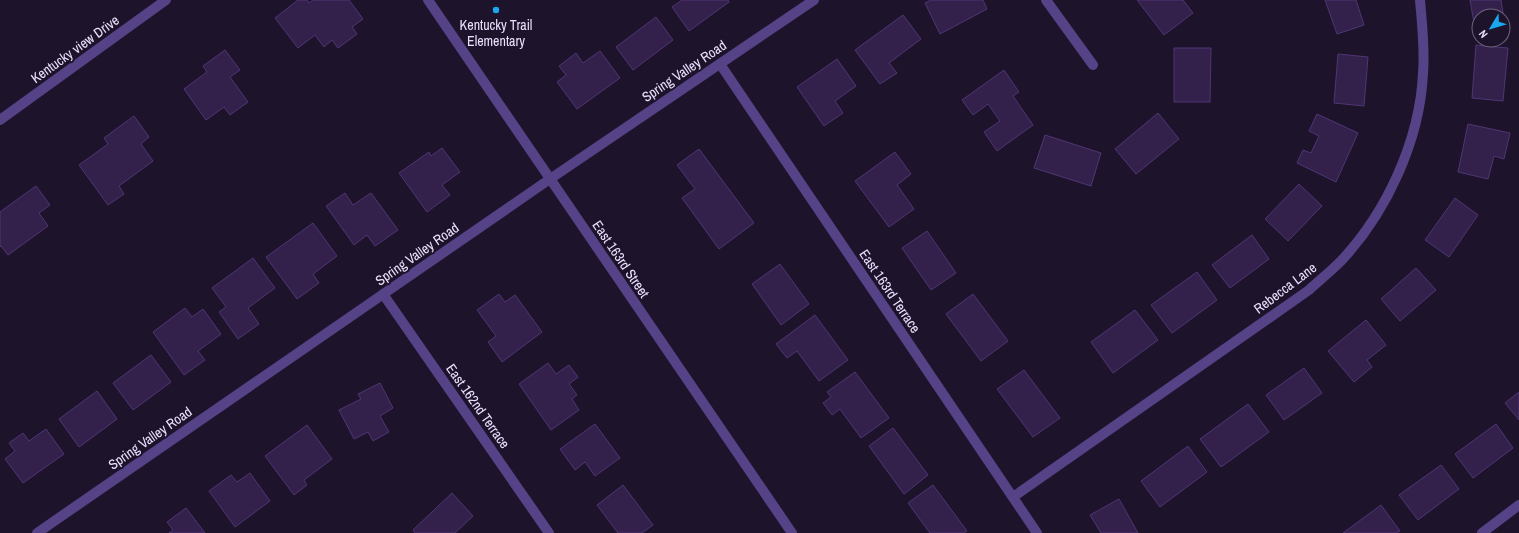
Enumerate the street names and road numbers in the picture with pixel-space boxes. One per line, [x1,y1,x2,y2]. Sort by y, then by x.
street label: Kentucky view Drive [27,11,123,87]
street label: Spring Valley Road [638,36,730,106]
street label: East 163rd Street [589,217,653,301]
street label: Spring Valley Road [372,218,462,290]
street label: East 163rd Terrace [855,246,925,336]
street label: Rebecca Lane [1250,259,1320,317]
street label: East 162nd Terrace [442,360,514,452]
street label: Spring Valley Road [105,402,195,474]

